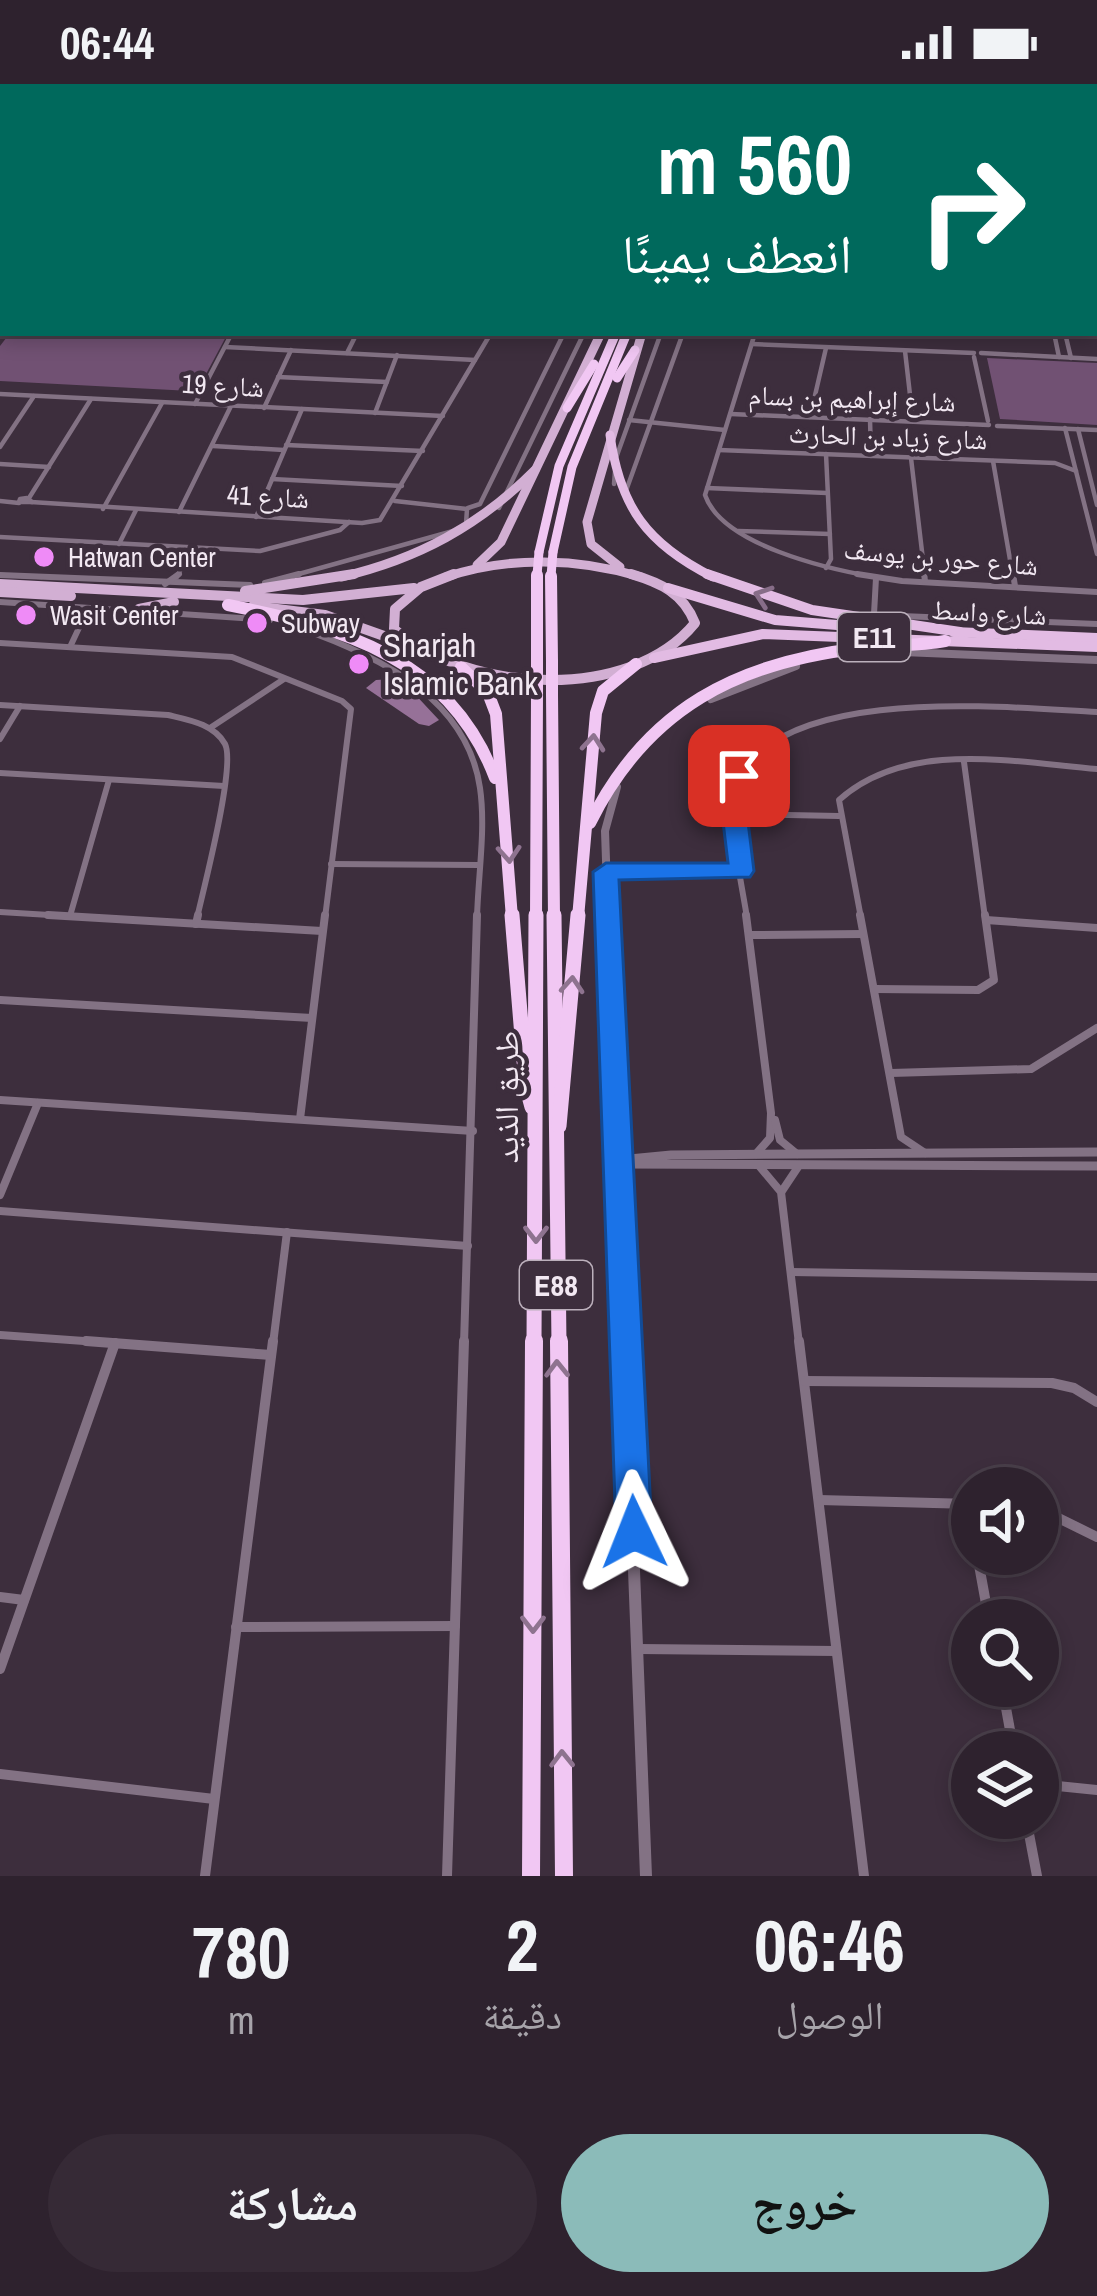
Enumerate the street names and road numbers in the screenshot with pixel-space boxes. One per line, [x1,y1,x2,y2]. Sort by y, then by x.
street label: شارع 19 [181,365,265,405]
street label: شارع إبراهيم بن بسام [748,376,956,421]
street label: شارع زياد بن الحارث [788,415,988,457]
street label: شارع 41 [226,476,310,516]
street label: شارع حور بن يوسف [842,531,1040,583]
street label: شارع واسط [931,591,1047,633]
road number: E11 [838,613,910,661]
street label: طريق الذيد [484,1031,528,1163]
road number: E88 [520,1261,592,1309]

